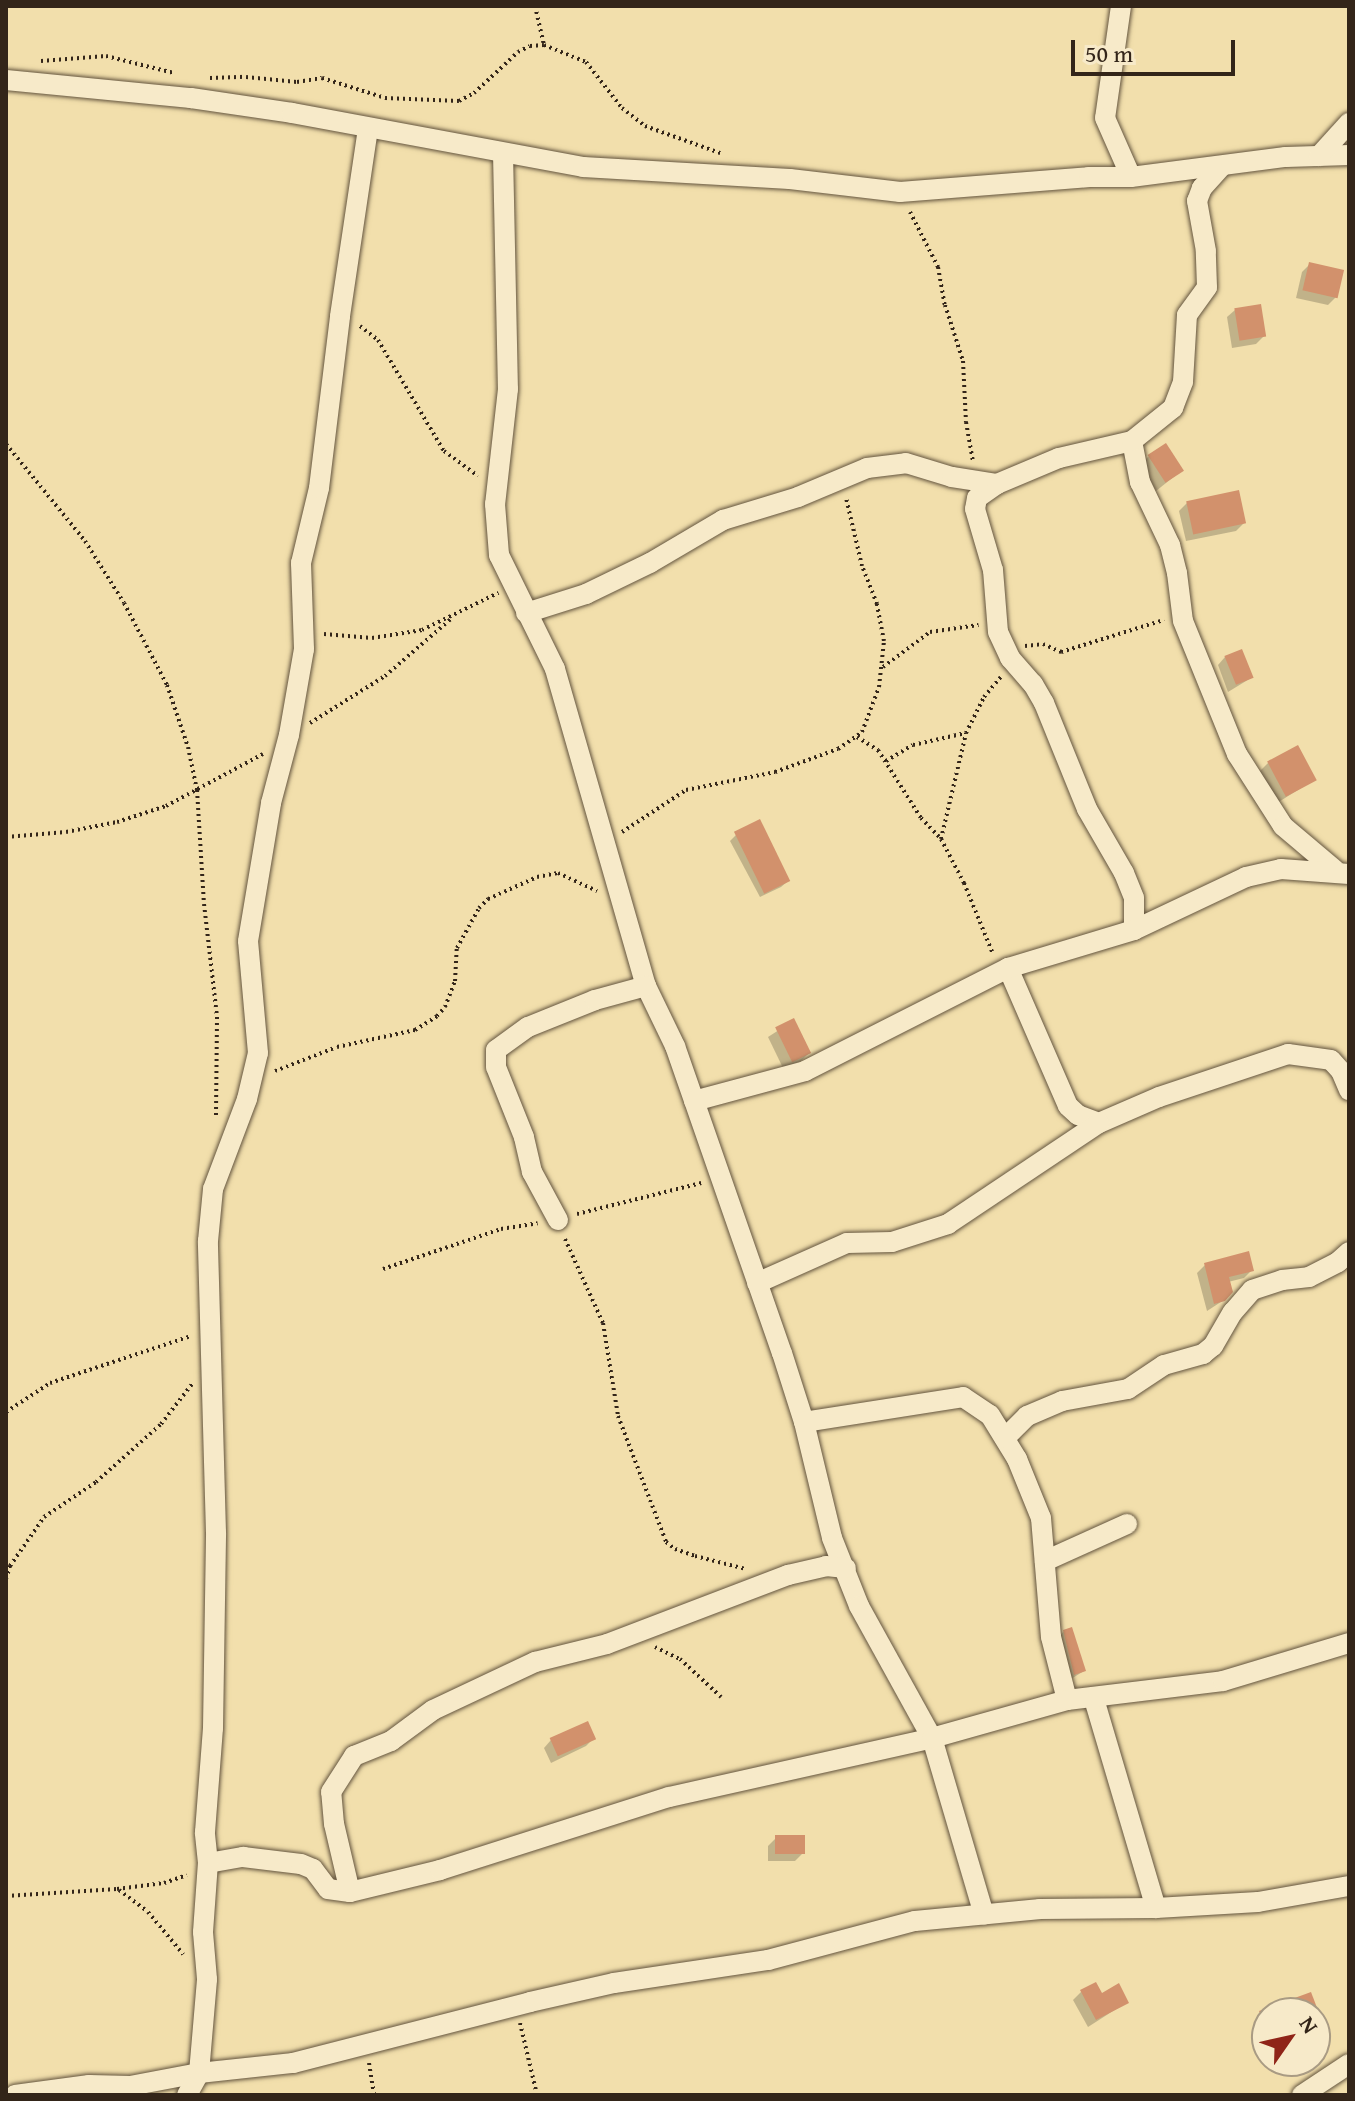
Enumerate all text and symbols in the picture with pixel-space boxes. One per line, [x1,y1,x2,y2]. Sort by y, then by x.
scale bar [1075,24,1239,74]
text: 50 m [1085,36,1133,71]
north arrow [1251,1997,1331,2077]
text: N [1292,2010,1327,2040]

